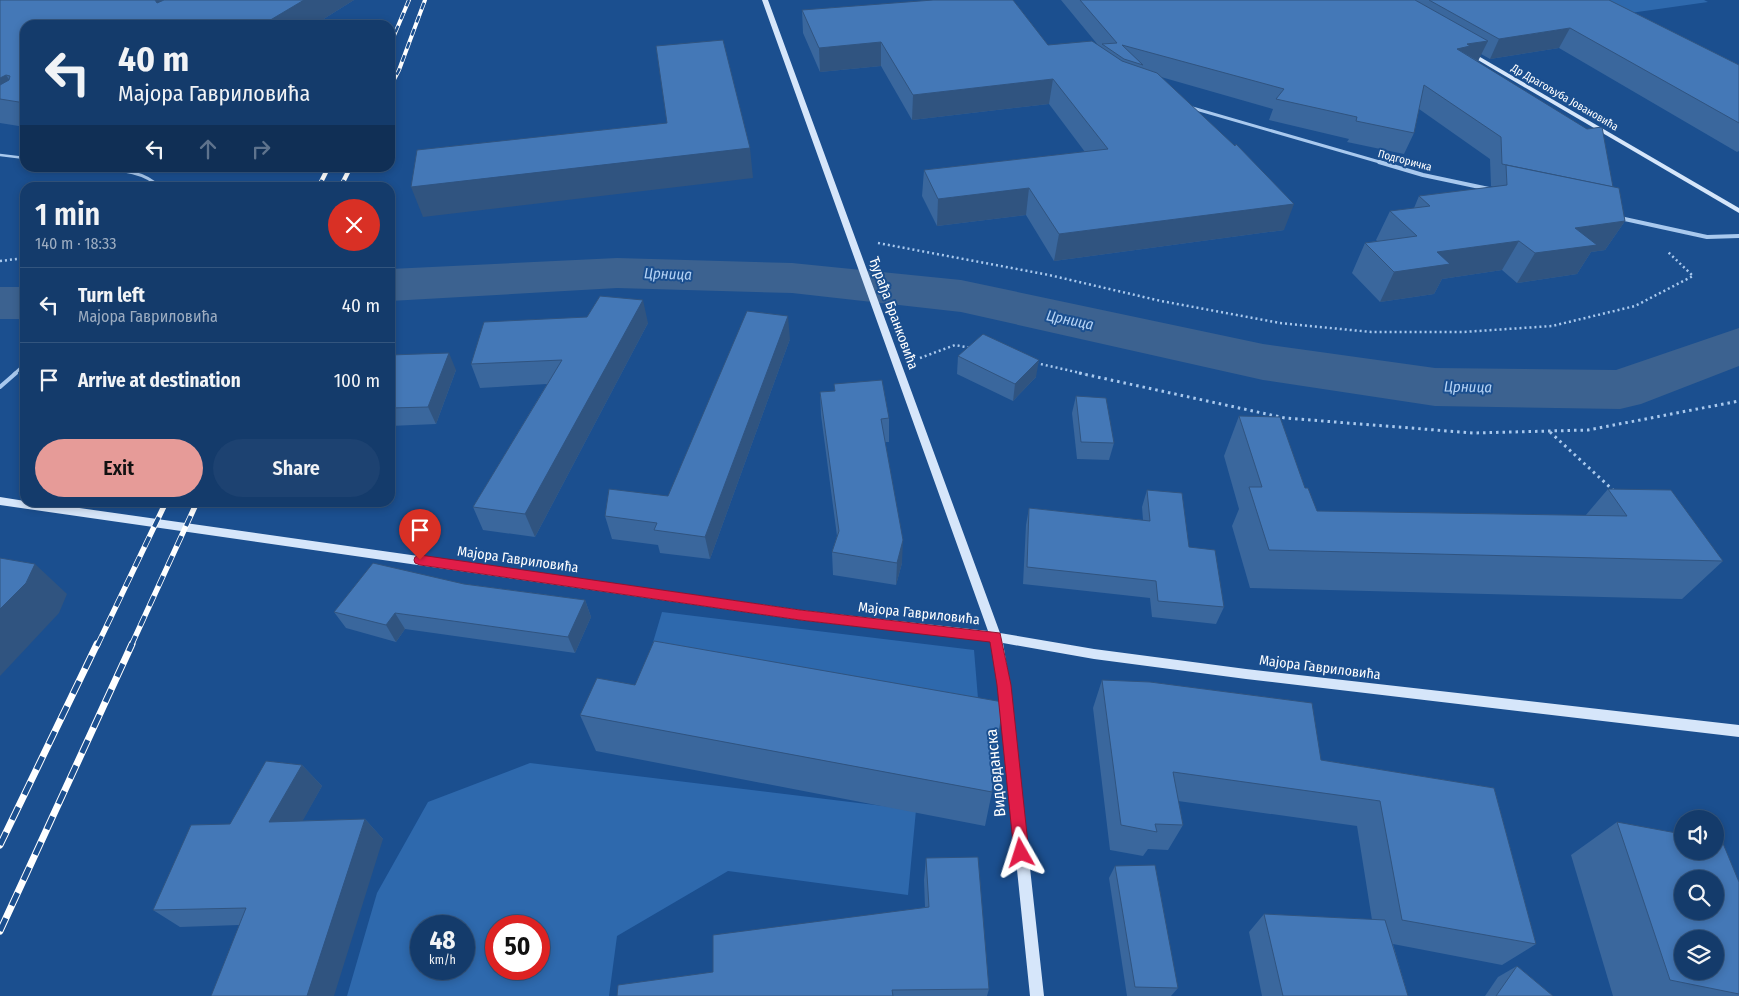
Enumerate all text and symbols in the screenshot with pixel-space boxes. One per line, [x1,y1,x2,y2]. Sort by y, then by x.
text: 40 m [118,38,189,80]
icon: left [35,40,100,105]
street label: Др Драгољуба Јовановића [1508,61,1621,133]
text: Мајора Гавриловића [118,80,310,107]
icon: left [141,135,169,163]
icon: ahead [194,135,222,163]
icon: right [247,135,275,163]
street label: Подгоричка [1377,147,1433,174]
text: 1 min [35,197,100,233]
button: close [328,199,380,251]
text: 140 m · 18:33 [35,234,117,253]
street label: Ђурађа Бранковића [865,254,922,372]
water label: Црница [644,264,693,284]
text: Turn left [78,284,145,307]
icon: left [35,291,63,319]
text: 40 m [342,294,380,317]
water label: Црница [1045,306,1096,334]
text: Мајора Гавриловића [78,307,218,326]
icon: arrive [35,366,63,394]
text: Arrive at destination [78,369,241,392]
text: 100 m [334,369,380,392]
water label: Црница [1444,378,1492,396]
button: Exit [35,439,203,497]
button: Share [213,439,380,497]
pin [399,509,441,560]
icon: arrive [406,516,434,544]
street label: Мајора Гавриловића [456,543,580,576]
street label: Мајора Гавриловића [857,599,981,628]
street label: Мајора Гавриловића [1258,652,1382,683]
street label: Видовданска [981,728,1010,818]
map controls [1674,810,1724,980]
button: sound [1674,810,1724,860]
position arrow [994,826,1046,878]
button: search [1674,870,1724,920]
speed limit sign: 50 [485,915,550,980]
text: 48 [429,926,456,956]
button: layers [1674,930,1724,980]
text: km/h [429,953,456,967]

